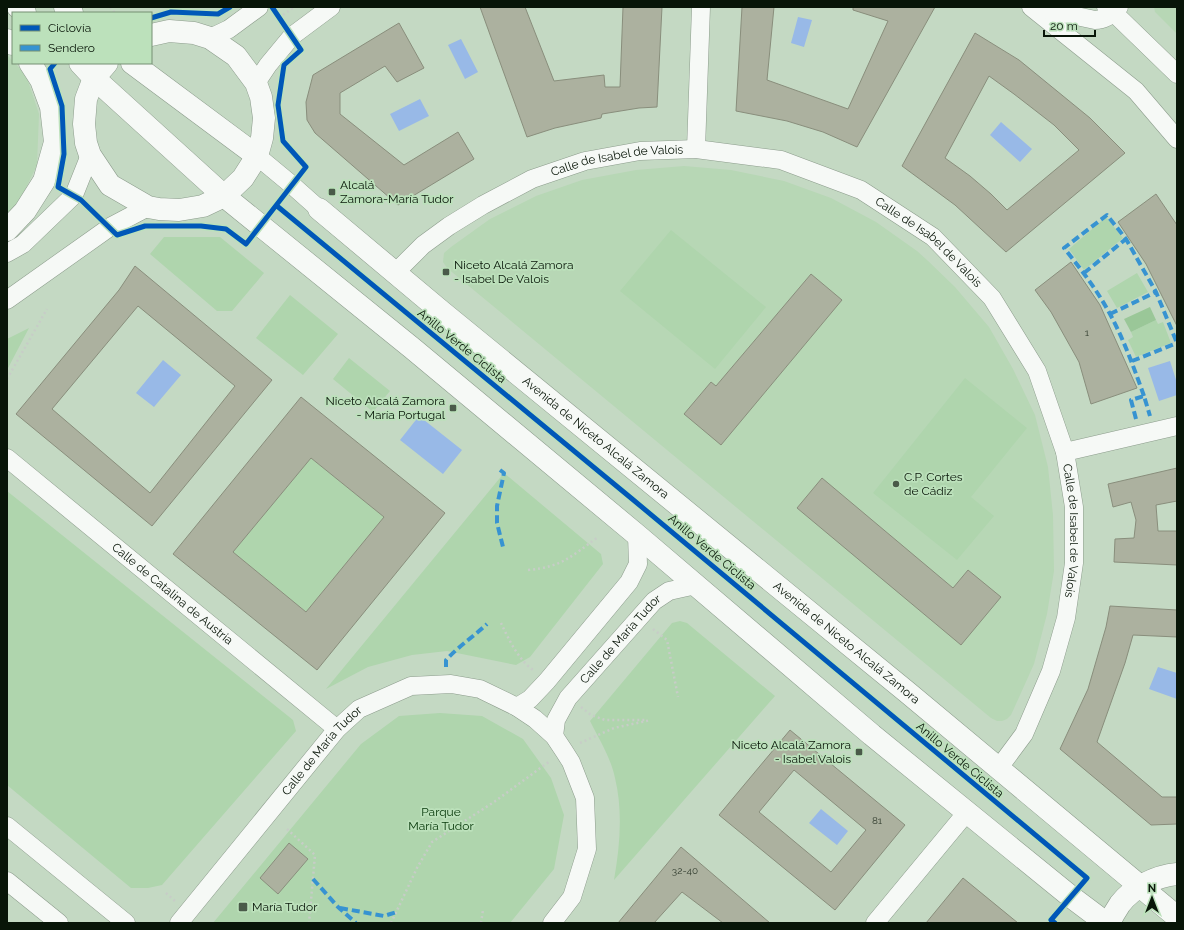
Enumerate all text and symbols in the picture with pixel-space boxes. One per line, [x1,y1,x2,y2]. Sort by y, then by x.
legend [12,12,152,64]
scale bar [1044,12,1095,38]
text: 20 m [1050,19,1078,33]
text: Ciclovía [48,21,91,35]
text: Sendero [48,41,95,55]
street label: Calle de Isabel de Valois [549,142,684,179]
place label: Alcalá Zamora-María Tudor [340,178,454,206]
marker: Alcalá Zamora-María Tudor [327,187,337,197]
street label: Calle de Isabel de Valois [873,194,985,290]
place label: Niceto Alcalá Zamora - Isabel De Valois [454,258,574,286]
marker: Niceto Alcalá Zamora - Isabel De Valois [441,267,451,277]
street label: Anillo Verde Ciclista [415,306,509,386]
house number: 1 [1085,327,1090,338]
street label: Avenida de Niceto Alcalá Zamora [520,374,672,502]
place label: Niceto Alcalá Zamora - María Portugal [326,394,446,422]
marker: Niceto Alcalá Zamora - María Portugal [448,403,458,413]
street label: Calle de Isabel de Valois [1060,463,1081,599]
place label: C.P. Cortes de Cádiz [904,470,963,498]
marker: C.P. Cortes de Cádiz [891,479,901,489]
street label: Anillo Verde Ciclista [665,511,759,593]
street label: Calle de Catalina de Austria [109,540,236,648]
street label: Avenida de Niceto Alcalá Zamora [771,579,923,707]
street label: Calle de María Tudor [577,591,664,686]
street label: Calle de María Tudor [279,702,365,798]
street label: Anillo Verde Ciclista [913,719,1007,801]
place label: Niceto Alcalá Zamora - Isabel Valois [732,738,851,766]
marker: Niceto Alcalá Zamora - Isabel Valois [854,747,864,757]
park label: Parque María Tudor [408,805,474,833]
house number: 81 [872,815,883,826]
house number: 32-40 [672,865,698,876]
north arrow [1132,878,1172,918]
text: N [1148,882,1156,895]
place label: María Tudor [252,900,318,914]
marker: María Tudor [237,901,249,913]

